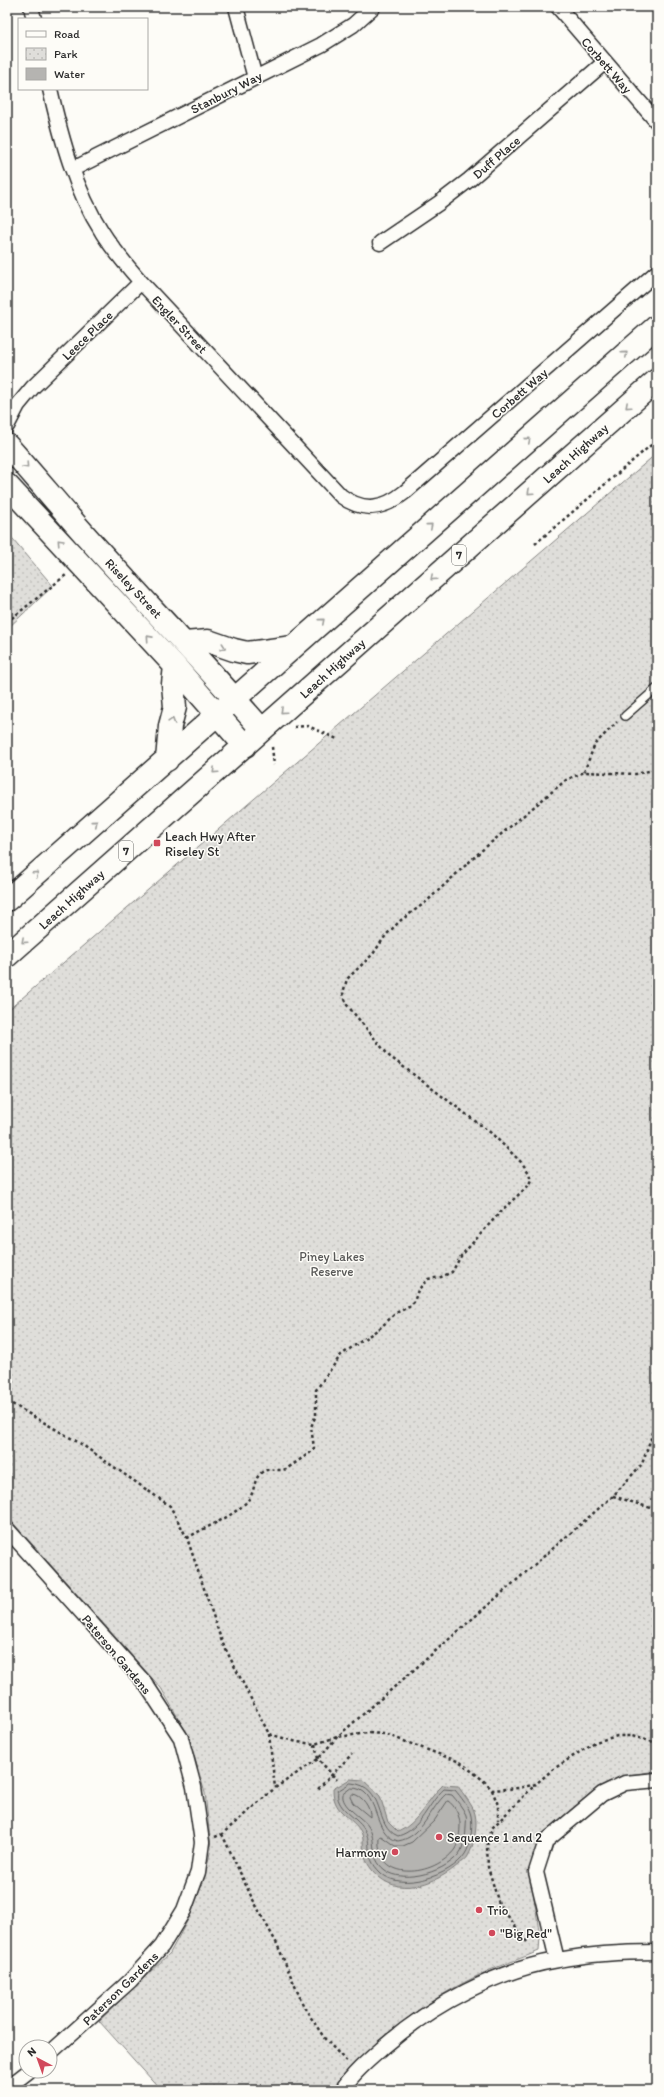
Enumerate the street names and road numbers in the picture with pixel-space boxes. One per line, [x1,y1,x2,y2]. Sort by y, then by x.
street label: Corbett Way [578,34,635,96]
street label: Stanbury Way [188,68,264,117]
street label: Duff Place [470,133,523,182]
street label: Engler Street [149,292,210,356]
street label: Leece Place [59,308,116,363]
street label: Corbett Way [488,365,550,422]
street label: Leach Highway [540,420,611,487]
road number: 7 [452,545,466,565]
street label: Riseley Street [102,555,165,622]
street label: Leach Highway [297,635,368,702]
road number: 7 [119,841,133,861]
street label: Leach Highway [36,866,107,933]
street label: Paterson Gardens [79,1611,154,1697]
street label: Paterson Gardens [79,1948,161,2028]

